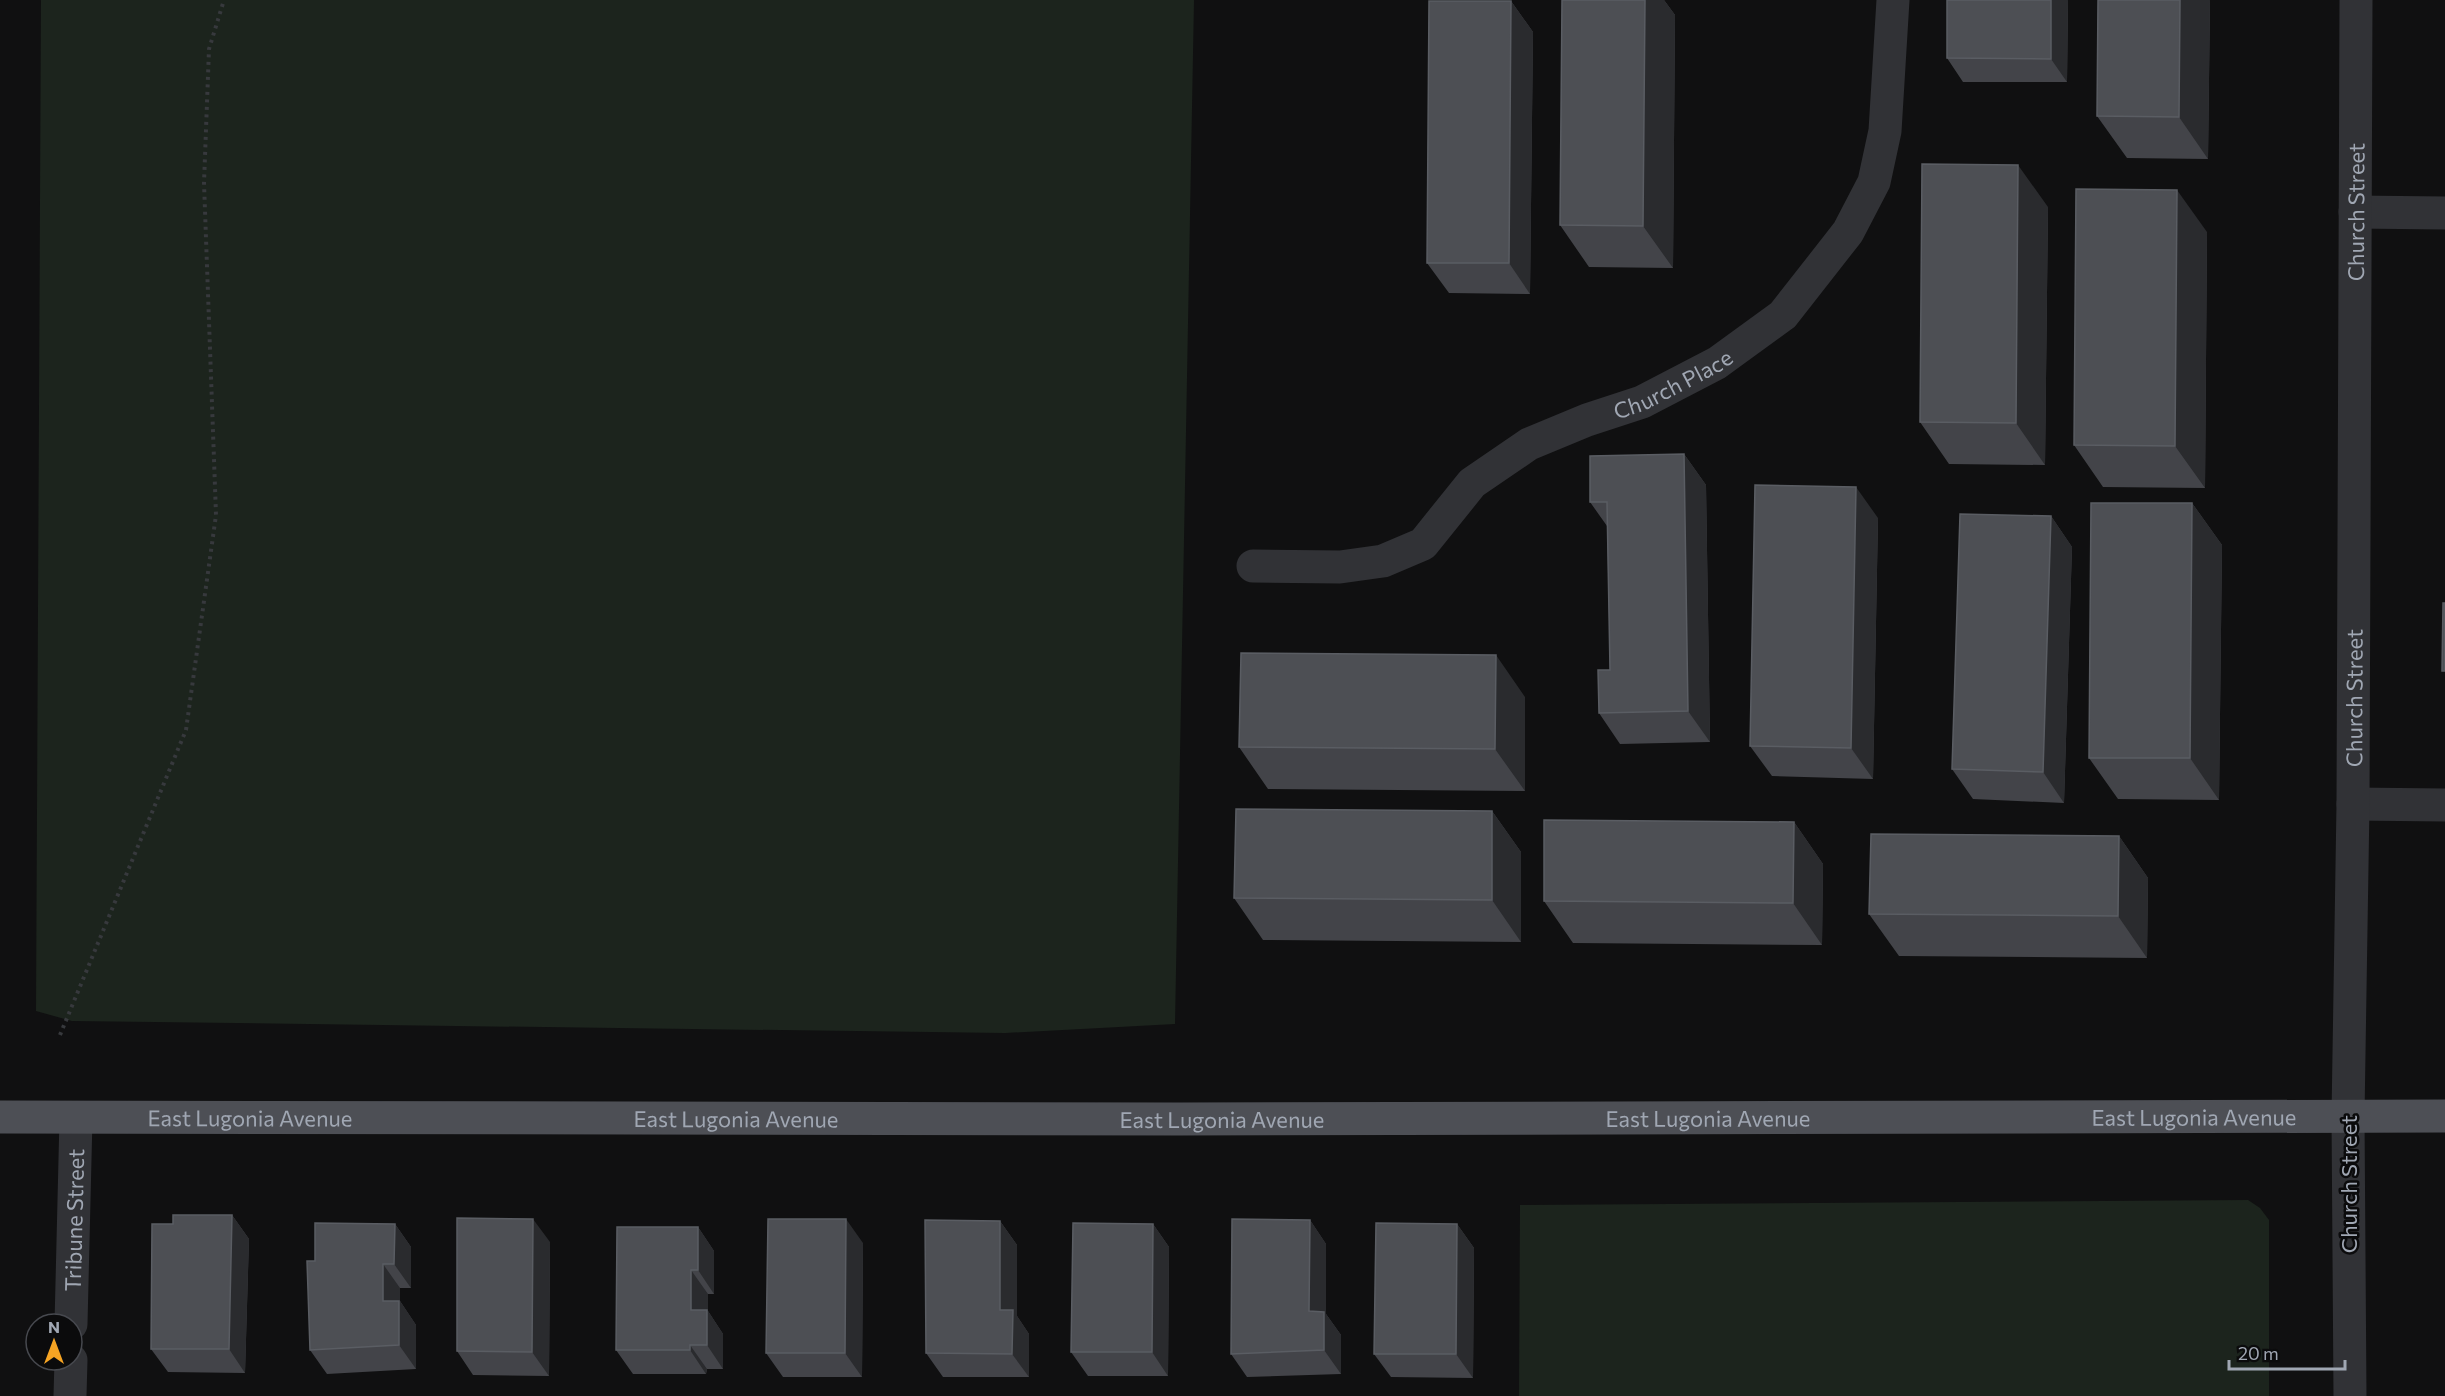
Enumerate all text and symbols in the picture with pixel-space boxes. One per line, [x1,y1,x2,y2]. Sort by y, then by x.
street label: Church Street [2341,143,2369,281]
street label: Church Place [1610,343,1737,424]
street label: Church Street [2340,629,2367,767]
street label: East Lugonia Avenue [2091,1103,2296,1130]
street label: East Lugonia Avenue [148,1104,352,1131]
street label: East Lugonia Avenue [1605,1104,1810,1131]
street label: East Lugonia Avenue [634,1105,838,1132]
street label: East Lugonia Avenue [1120,1105,1324,1133]
street label: Church Street [2335,1115,2362,1253]
street label: Tribune Street [58,1148,89,1292]
north arrow [24,1312,84,1372]
text: N [48,1317,60,1336]
scale bar [2229,1333,2344,1371]
text: 20 m [2238,1342,2279,1364]

